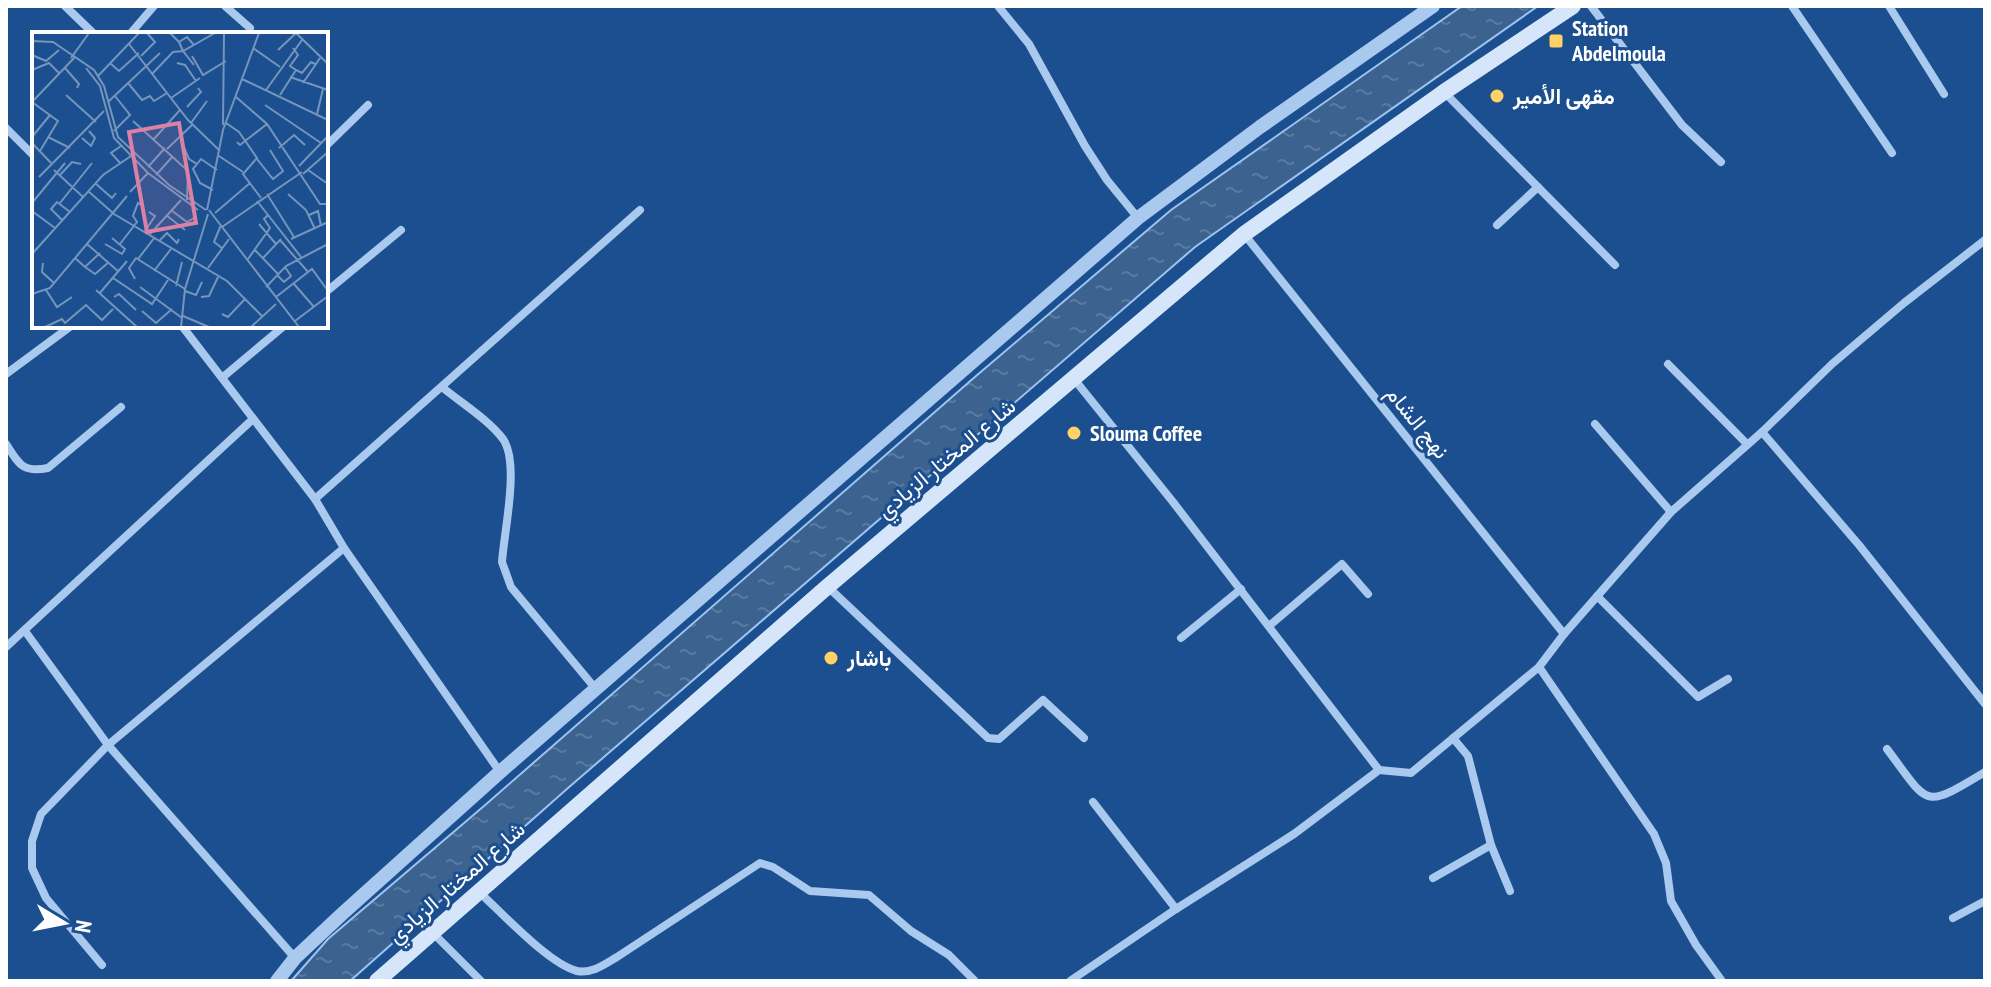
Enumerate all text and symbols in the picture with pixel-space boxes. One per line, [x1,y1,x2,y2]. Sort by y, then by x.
place label: Station Abdelmoula [1571,14,1666,67]
inset map [32,32,328,328]
marker: Station Abdelmoula [1547,32,1565,50]
place label: مقهى الأمير [1512,82,1615,110]
marker: مقهى الأمير [1488,87,1506,105]
street label: نهج الشام [1379,380,1456,465]
street label: شارع المختار الزيادي [871,392,1024,528]
place label: Slouma Coffee [1090,419,1202,447]
marker: Slouma Coffee [1065,424,1083,442]
place label: باشار [846,644,891,672]
marker: باشار [822,649,840,667]
street label: شارع المختار الزيادي [382,815,534,953]
north arrow [24,883,104,963]
text: N [69,918,99,935]

